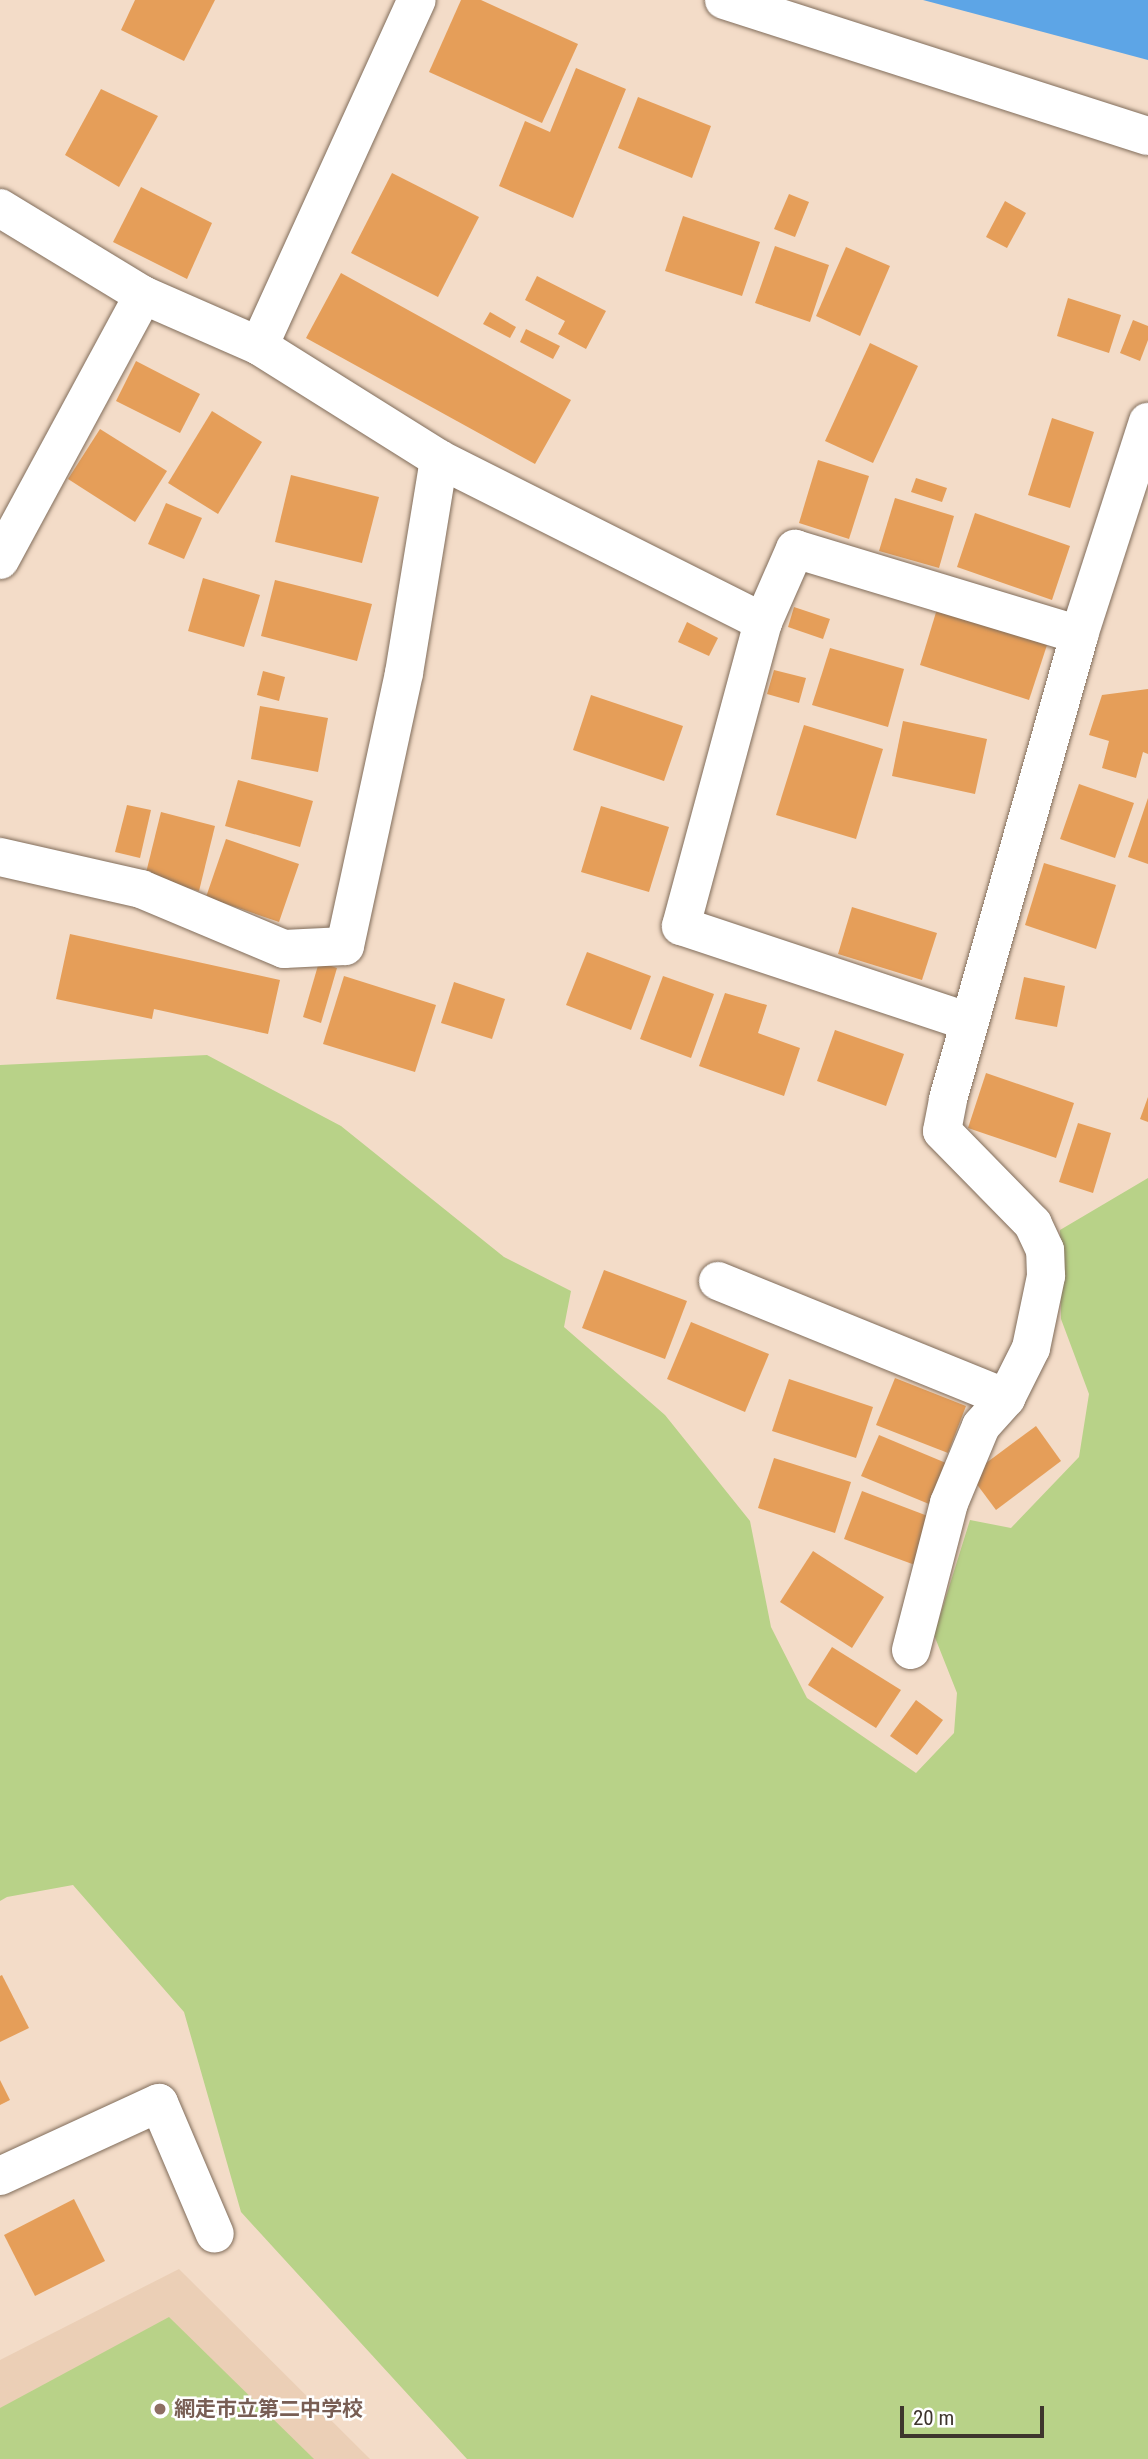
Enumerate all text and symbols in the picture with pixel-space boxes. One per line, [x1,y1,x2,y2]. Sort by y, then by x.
scale bar [903,2392,1046,2436]
place label: 網走市立第二中学校 [174,2396,363,2422]
marker: 網走市立第二中学校 [152,2401,168,2417]
text: 20 m [913,2406,954,2430]

